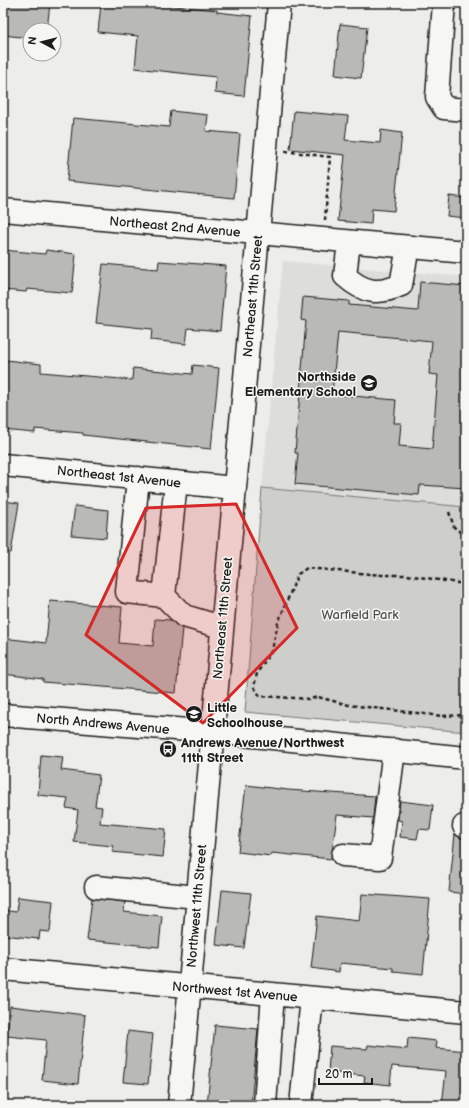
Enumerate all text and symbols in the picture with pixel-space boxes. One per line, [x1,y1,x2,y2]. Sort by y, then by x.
north arrow [22,22,62,62]
text: N [26,36,40,46]
street label: Northeast 2nd Avenue [109,213,242,241]
street label: Northeast 11th Street [240,234,266,358]
place label: Northside Elementary School [245,369,357,400]
school or university icon: Northside Elementary School [359,373,379,393]
street label: Northeast 1st Avenue [56,463,182,492]
street label: Northeast 11th Street [210,556,236,680]
park label: Warfield Park [321,607,399,623]
place label: Little Schoolhouse [207,700,283,731]
school or university icon: Little Schoolhouse [184,704,204,724]
street label: North Andrews Avenue [36,710,171,738]
place label: Andrews Avenue/Northwest 11th Street [180,735,345,766]
bus stop icon: Andrews Avenue/Northwest 11th Street [158,739,178,759]
street label: Northwest 11th Street [184,844,210,968]
street label: Northwest 1st Avenue [171,979,299,1005]
scale bar [319,1060,372,1086]
text: 20 m [325,1067,352,1082]

